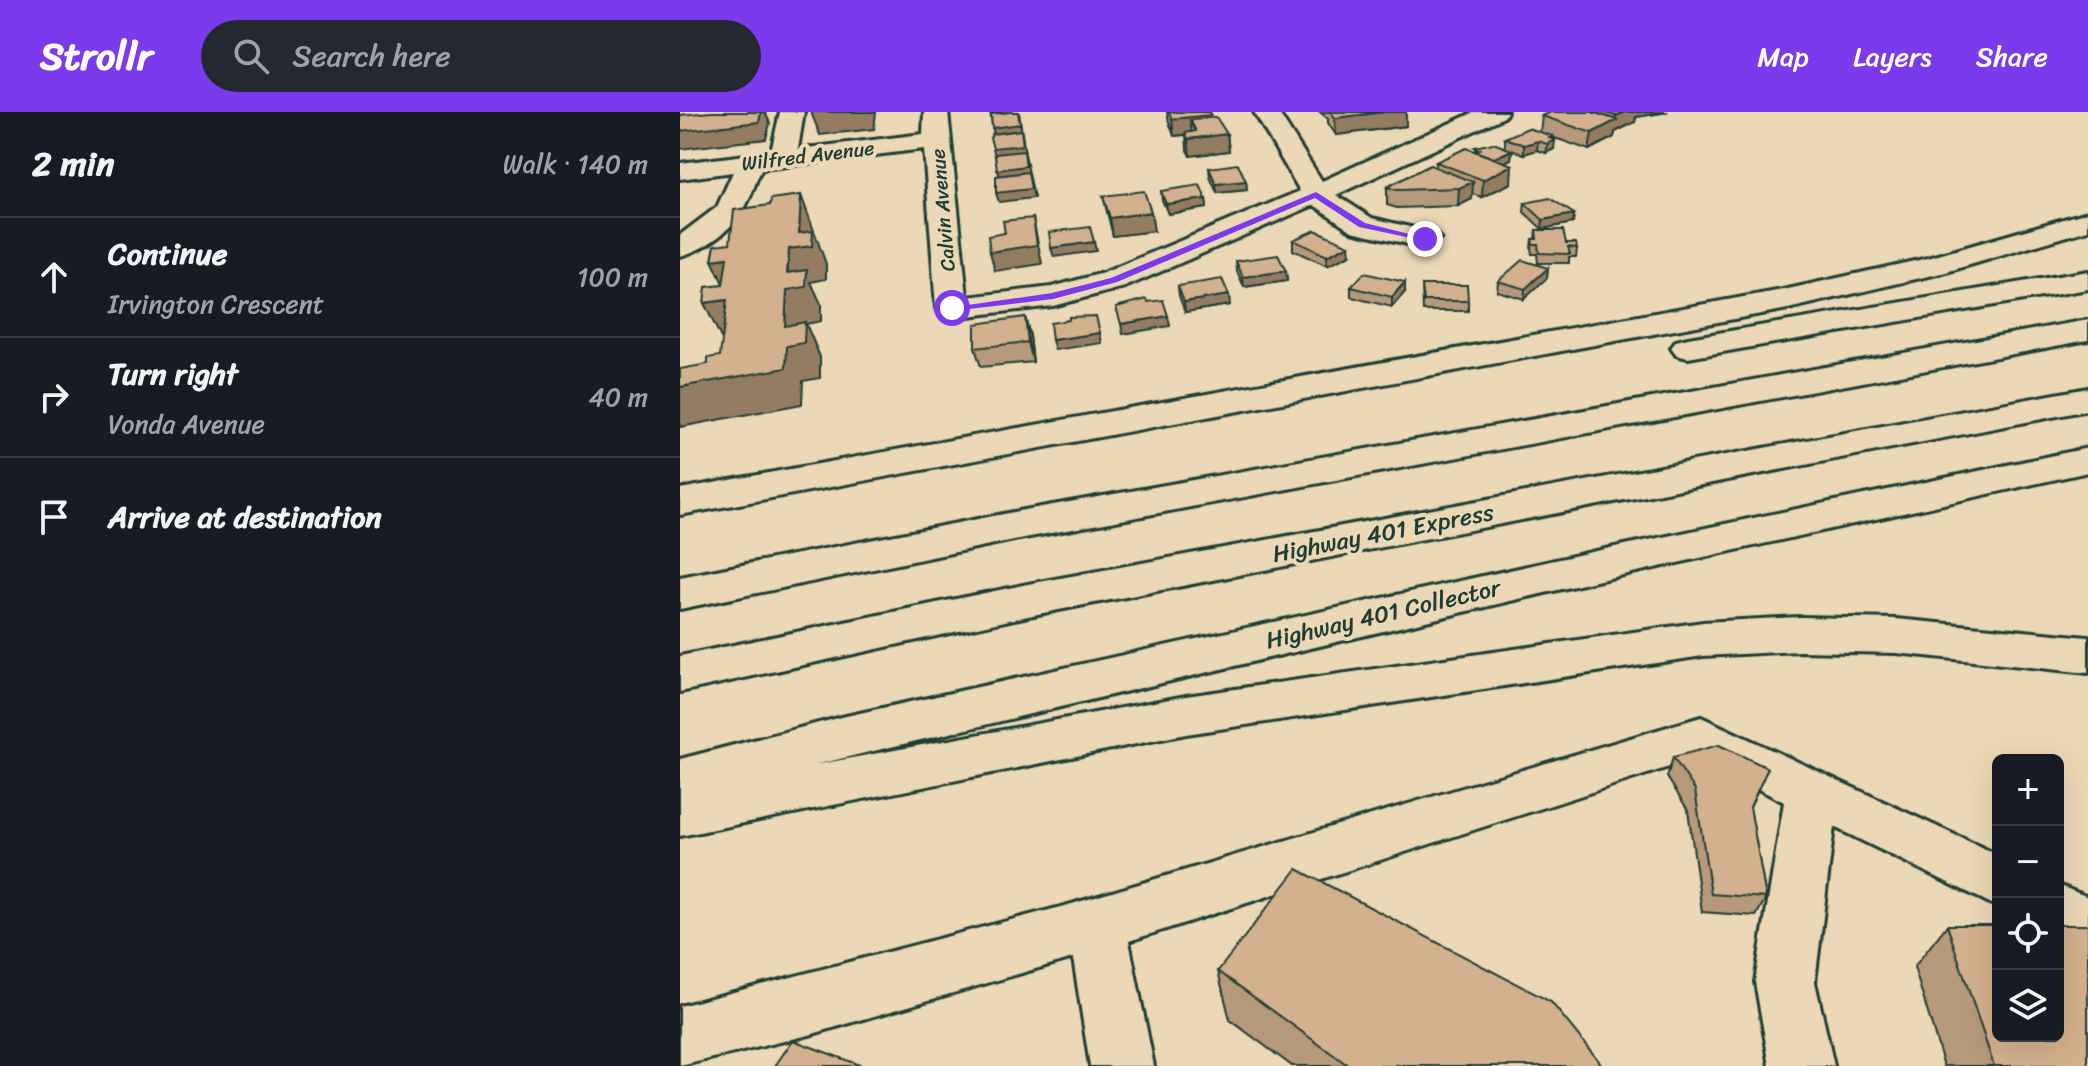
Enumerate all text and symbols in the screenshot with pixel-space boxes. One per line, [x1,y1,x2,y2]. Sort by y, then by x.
search box [201,20,761,92]
text: Strollr [40,23,153,90]
text: Search here [293,29,451,83]
text: Map [1757,32,1809,81]
text: Layers [1853,32,1932,81]
text: Share [1976,32,2048,81]
icon: search [229,34,273,78]
street label: Wilfred Avenue [740,130,876,182]
text: 2 min [32,134,114,194]
text: Walk · 140 m [503,141,648,187]
street label: Calvin Avenue [920,147,966,273]
route end [1407,221,1443,257]
text: Continue [108,227,227,281]
text: 100 m [577,254,648,300]
icon: ahead [32,255,76,299]
text: Irvington Crescent [108,281,324,327]
route start [934,290,970,326]
text: Turn right [108,347,238,401]
text: 40 m [589,374,648,420]
icon: right [32,375,76,419]
text: Vonda Avenue [108,401,265,447]
text: Arrive at destination [108,490,382,544]
street label: Highway 401 Express [1269,491,1497,575]
icon: arrive [32,495,76,539]
street label: Highway 401 Collector [1261,566,1507,661]
map controls [1992,754,2064,1042]
button: + [1992,754,2064,826]
button: − [1992,826,2064,898]
button: locate [1992,898,2064,970]
button: layers [1992,970,2064,1042]

